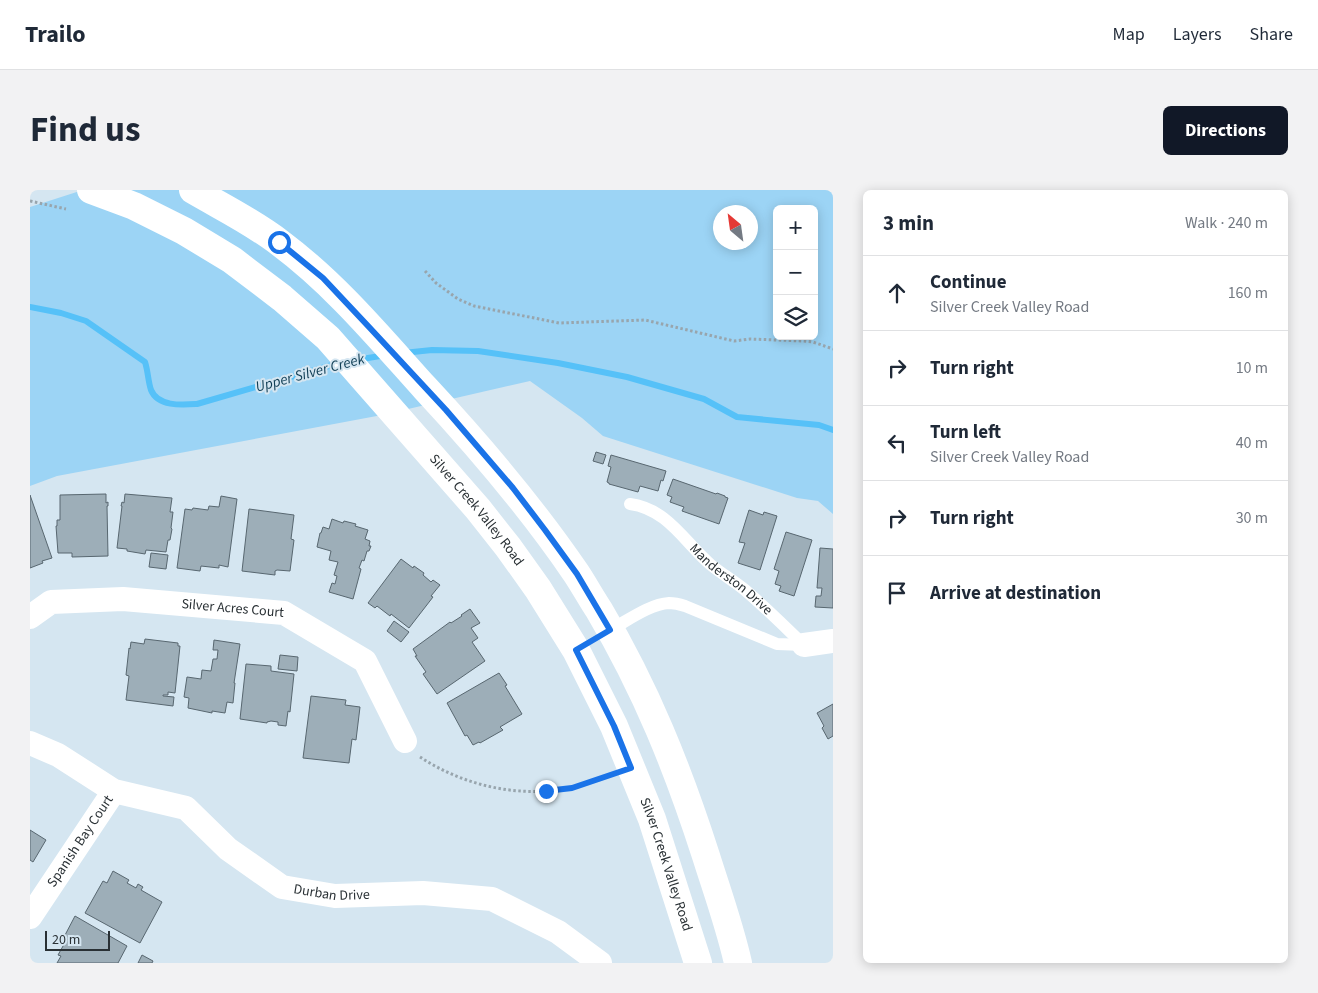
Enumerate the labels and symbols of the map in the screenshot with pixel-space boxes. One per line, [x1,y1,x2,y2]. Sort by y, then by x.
north arrow [713,205,758,250]
route start [268,231,291,254]
water label: Upper Silver Creek [253,348,368,398]
street label: Silver Creek Valley Road [424,450,529,570]
street label: Manderston Drive [685,539,777,620]
street label: Silver Acres Court [181,594,285,623]
route end [535,780,558,803]
street label: Spanish Bay Court [42,791,119,891]
street label: Silver Creek Valley Road [634,795,697,934]
street label: Durban Drive [292,879,370,906]
scale bar [45,928,110,951]

